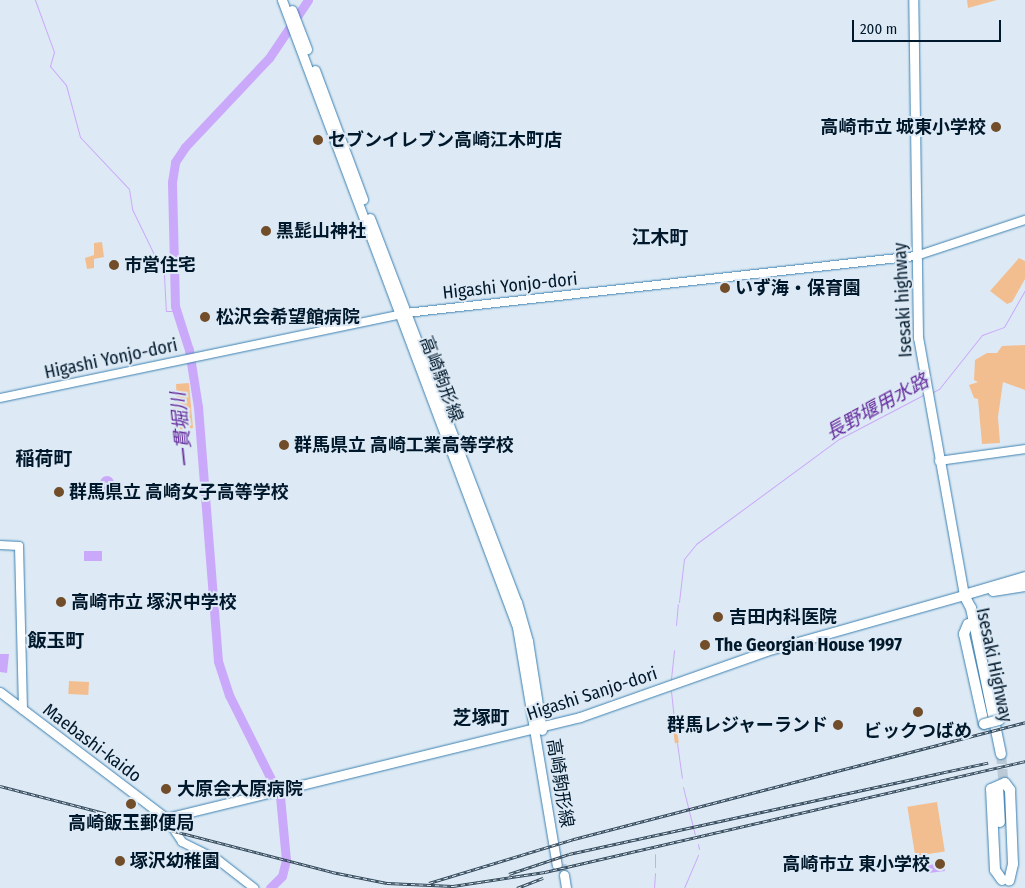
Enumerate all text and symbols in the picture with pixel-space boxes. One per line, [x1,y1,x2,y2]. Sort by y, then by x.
scale bar [855,10,1004,42]
text: 200 m [860,20,897,38]
place label: 高崎市立 城東小学校 [820,116,986,138]
marker: 高崎市立 城東小学校 [990,121,1002,133]
place label: セブンイレブン高崎江木町店 [328,129,562,151]
marker: セブンイレブン高崎江木町店 [312,134,324,146]
place label: 黒髭山神社 [276,220,366,242]
marker: 黒髭山神社 [260,225,272,237]
district label: 江木町 [632,227,688,249]
street label: Isesaki highway [889,242,917,358]
place label: 市営住宅 [124,254,196,276]
marker: 市営住宅 [108,259,120,271]
street label: Higashi Yonjo-dori [441,268,579,304]
place label: いず海・保育園 [735,277,861,299]
marker: いず海・保育園 [719,282,731,294]
place label: 松沢会希望館病院 [216,306,360,328]
marker: 松沢会希望館病院 [198,310,212,324]
street label: 高崎駒形線 [415,333,467,425]
street label: Higashi Yonjo-dori [42,334,180,384]
water label: 長野堰用水路 [822,369,932,445]
water label: 一貫堀川 [167,391,197,469]
place label: 群馬県立 高崎工業高等学校 [294,434,514,456]
marker: 群馬県立 高崎工業高等学校 [278,439,290,451]
district label: 稲荷町 [16,448,72,470]
place label: 群馬県立 高崎女子高等学校 [69,481,289,503]
marker: 群馬県立 高崎女子高等学校 [53,486,65,498]
place label: 高崎市立 塚沢中学校 [71,591,237,613]
marker: 高崎市立 塚沢中学校 [55,596,67,608]
place label: 吉田内科医院 [729,606,837,628]
street label: Isesaki Highway [971,606,1017,724]
marker: 吉田内科医院 [711,610,725,624]
district label: 飯玉町 [28,630,84,652]
place label: The Georgian House 1997 [715,634,902,656]
marker: The Georgian House 1997 [699,639,711,651]
street label: Higashi Sanjo-dori [524,663,660,725]
street label: Maebashi-kaido [39,699,145,787]
marker: ビックつばめ [912,706,924,718]
district label: 芝塚町 [453,707,509,729]
place label: 群馬レジャーランド [666,714,828,736]
marker: 群馬レジャーランド [832,719,844,731]
place label: ビックつばめ [864,720,972,742]
street label: 高崎駒形線 [542,737,578,829]
place label: 大原会大原病院 [177,778,303,800]
marker: 大原会大原病院 [159,782,173,796]
marker: 高崎飯玉郵便局 [125,798,137,810]
place label: 高崎飯玉郵便局 [68,812,194,834]
place label: 塚沢幼稚園 [130,850,220,872]
place label: 高崎市立 東小学校 [782,853,930,875]
marker: 塚沢幼稚園 [114,855,126,867]
marker: 高崎市立 東小学校 [934,858,946,870]

